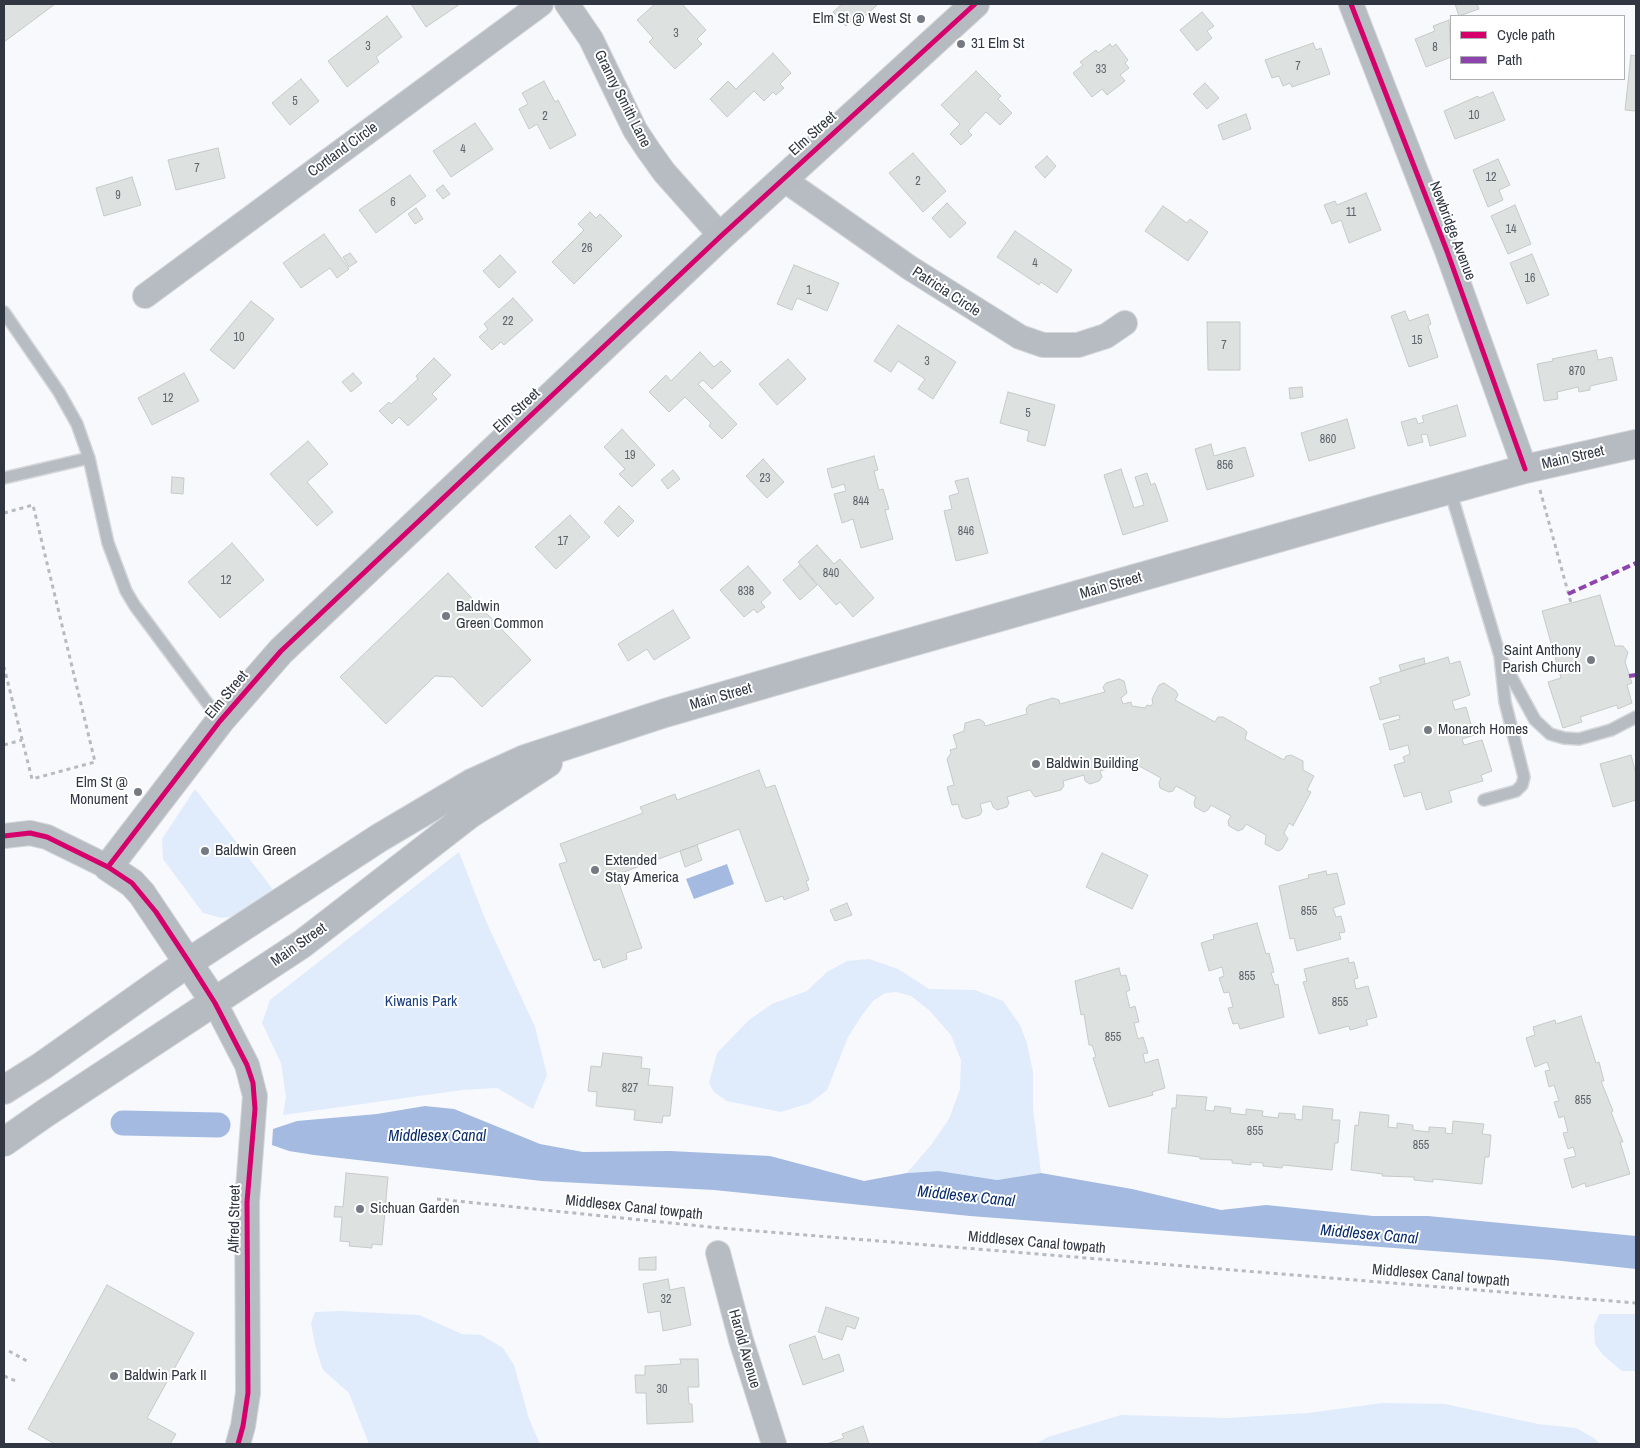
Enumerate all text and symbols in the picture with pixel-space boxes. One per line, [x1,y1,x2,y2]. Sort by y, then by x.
place label: Elm St @ West St [813,10,911,28]
marker: Elm St @ West St [915,13,927,25]
legend [1450,15,1625,80]
text: Cycle path [1497,24,1555,45]
house number: 3 [673,27,679,41]
place label: 31 Elm St [971,35,1024,53]
marker: 31 Elm St [955,38,967,50]
house number: 3 [365,40,371,54]
house number: 8 [1432,41,1438,55]
street label: Granny Smith Lane [590,47,654,151]
text: Path [1497,49,1522,70]
house number: 7 [1295,60,1301,74]
house number: 33 [1096,63,1106,77]
house number: 5 [292,95,298,109]
street label: Elm Street [786,108,840,160]
house number: 10 [1469,109,1479,123]
house number: 2 [542,110,548,124]
street label: Cortland Circle [305,119,381,181]
house number: 4 [460,143,466,157]
house number: 7 [194,162,200,176]
house number: 12 [1486,171,1496,185]
house number: 2 [915,175,921,189]
street label: Newbridge Avenue [1425,179,1479,283]
house number: 9 [115,189,121,203]
house number: 6 [390,196,396,210]
house number: 11 [1346,206,1356,220]
house number: 14 [1506,223,1516,237]
house number: 26 [582,242,592,256]
house number: 4 [1032,257,1038,271]
street label: Patricia Circle [908,263,984,321]
house number: 16 [1525,272,1535,286]
house number: 1 [806,284,812,298]
house number: 22 [503,315,513,329]
house number: 10 [234,331,244,345]
house number: 15 [1412,334,1422,348]
house number: 7 [1221,339,1227,353]
house number: 3 [924,355,930,369]
house number: 870 [1569,365,1585,379]
street label: Elm Street [490,385,544,437]
house number: 12 [163,392,173,406]
house number: 5 [1025,407,1031,421]
house number: 860 [1320,433,1336,447]
street label: Main Street [1540,442,1606,474]
house number: 19 [625,449,635,463]
house number: 856 [1217,459,1233,473]
house number: 23 [760,472,770,486]
house number: 844 [853,495,869,509]
house number: 846 [958,525,974,539]
house number: 17 [558,535,568,549]
house number: 840 [823,567,839,581]
street label: Main Street [1078,569,1144,603]
house number: 12 [221,574,231,588]
house number: 838 [738,585,754,599]
place label: Baldwin Green Common [456,598,543,633]
marker: Baldwin Green Common [440,610,452,622]
place label: Saint Anthony Parish Church [1502,642,1581,677]
marker: Saint Anthony Parish Church [1585,654,1597,666]
street label: Elm Street [202,667,252,723]
street label: Main Street [688,680,754,714]
place label: Monarch Homes [1438,721,1528,739]
marker: Monarch Homes [1422,724,1434,736]
place label: Baldwin Building [1046,755,1138,773]
marker: Baldwin Building [1030,758,1042,770]
place label: Elm St @ Monument [70,774,128,809]
marker: Elm St @ Monument [132,786,144,798]
place label: Baldwin Green [215,842,296,860]
marker: Baldwin Green [199,845,211,857]
place label: Extended Stay America [605,852,679,887]
marker: Extended Stay America [589,864,601,876]
house number: 855 [1301,905,1317,919]
street label: Main Street [268,919,330,971]
house number: 855 [1239,970,1255,984]
park label: Kiwanis Park [385,993,457,1011]
house number: 855 [1332,996,1348,1010]
house number: 855 [1105,1031,1121,1045]
house number: 827 [622,1082,638,1096]
house number: 855 [1575,1094,1591,1108]
house number: 855 [1247,1125,1263,1139]
water label: Middlesex Canal [388,1127,486,1147]
house number: 855 [1413,1139,1429,1153]
water label: Middlesex Canal [916,1182,1016,1212]
street label: Alfred Street [225,1185,245,1253]
street label: Middlesex Canal towpath [564,1192,704,1224]
place label: Sichuan Garden [370,1200,460,1218]
marker: Sichuan Garden [354,1203,366,1215]
water label: Middlesex Canal [1319,1221,1419,1249]
street label: Middlesex Canal towpath [967,1228,1107,1258]
street label: Middlesex Canal towpath [1371,1261,1511,1291]
house number: 32 [661,1293,671,1307]
street label: Harold Avenue [724,1308,764,1390]
place label: Baldwin Park II [124,1367,207,1385]
marker: Baldwin Park II [108,1370,120,1382]
house number: 30 [657,1383,667,1397]

